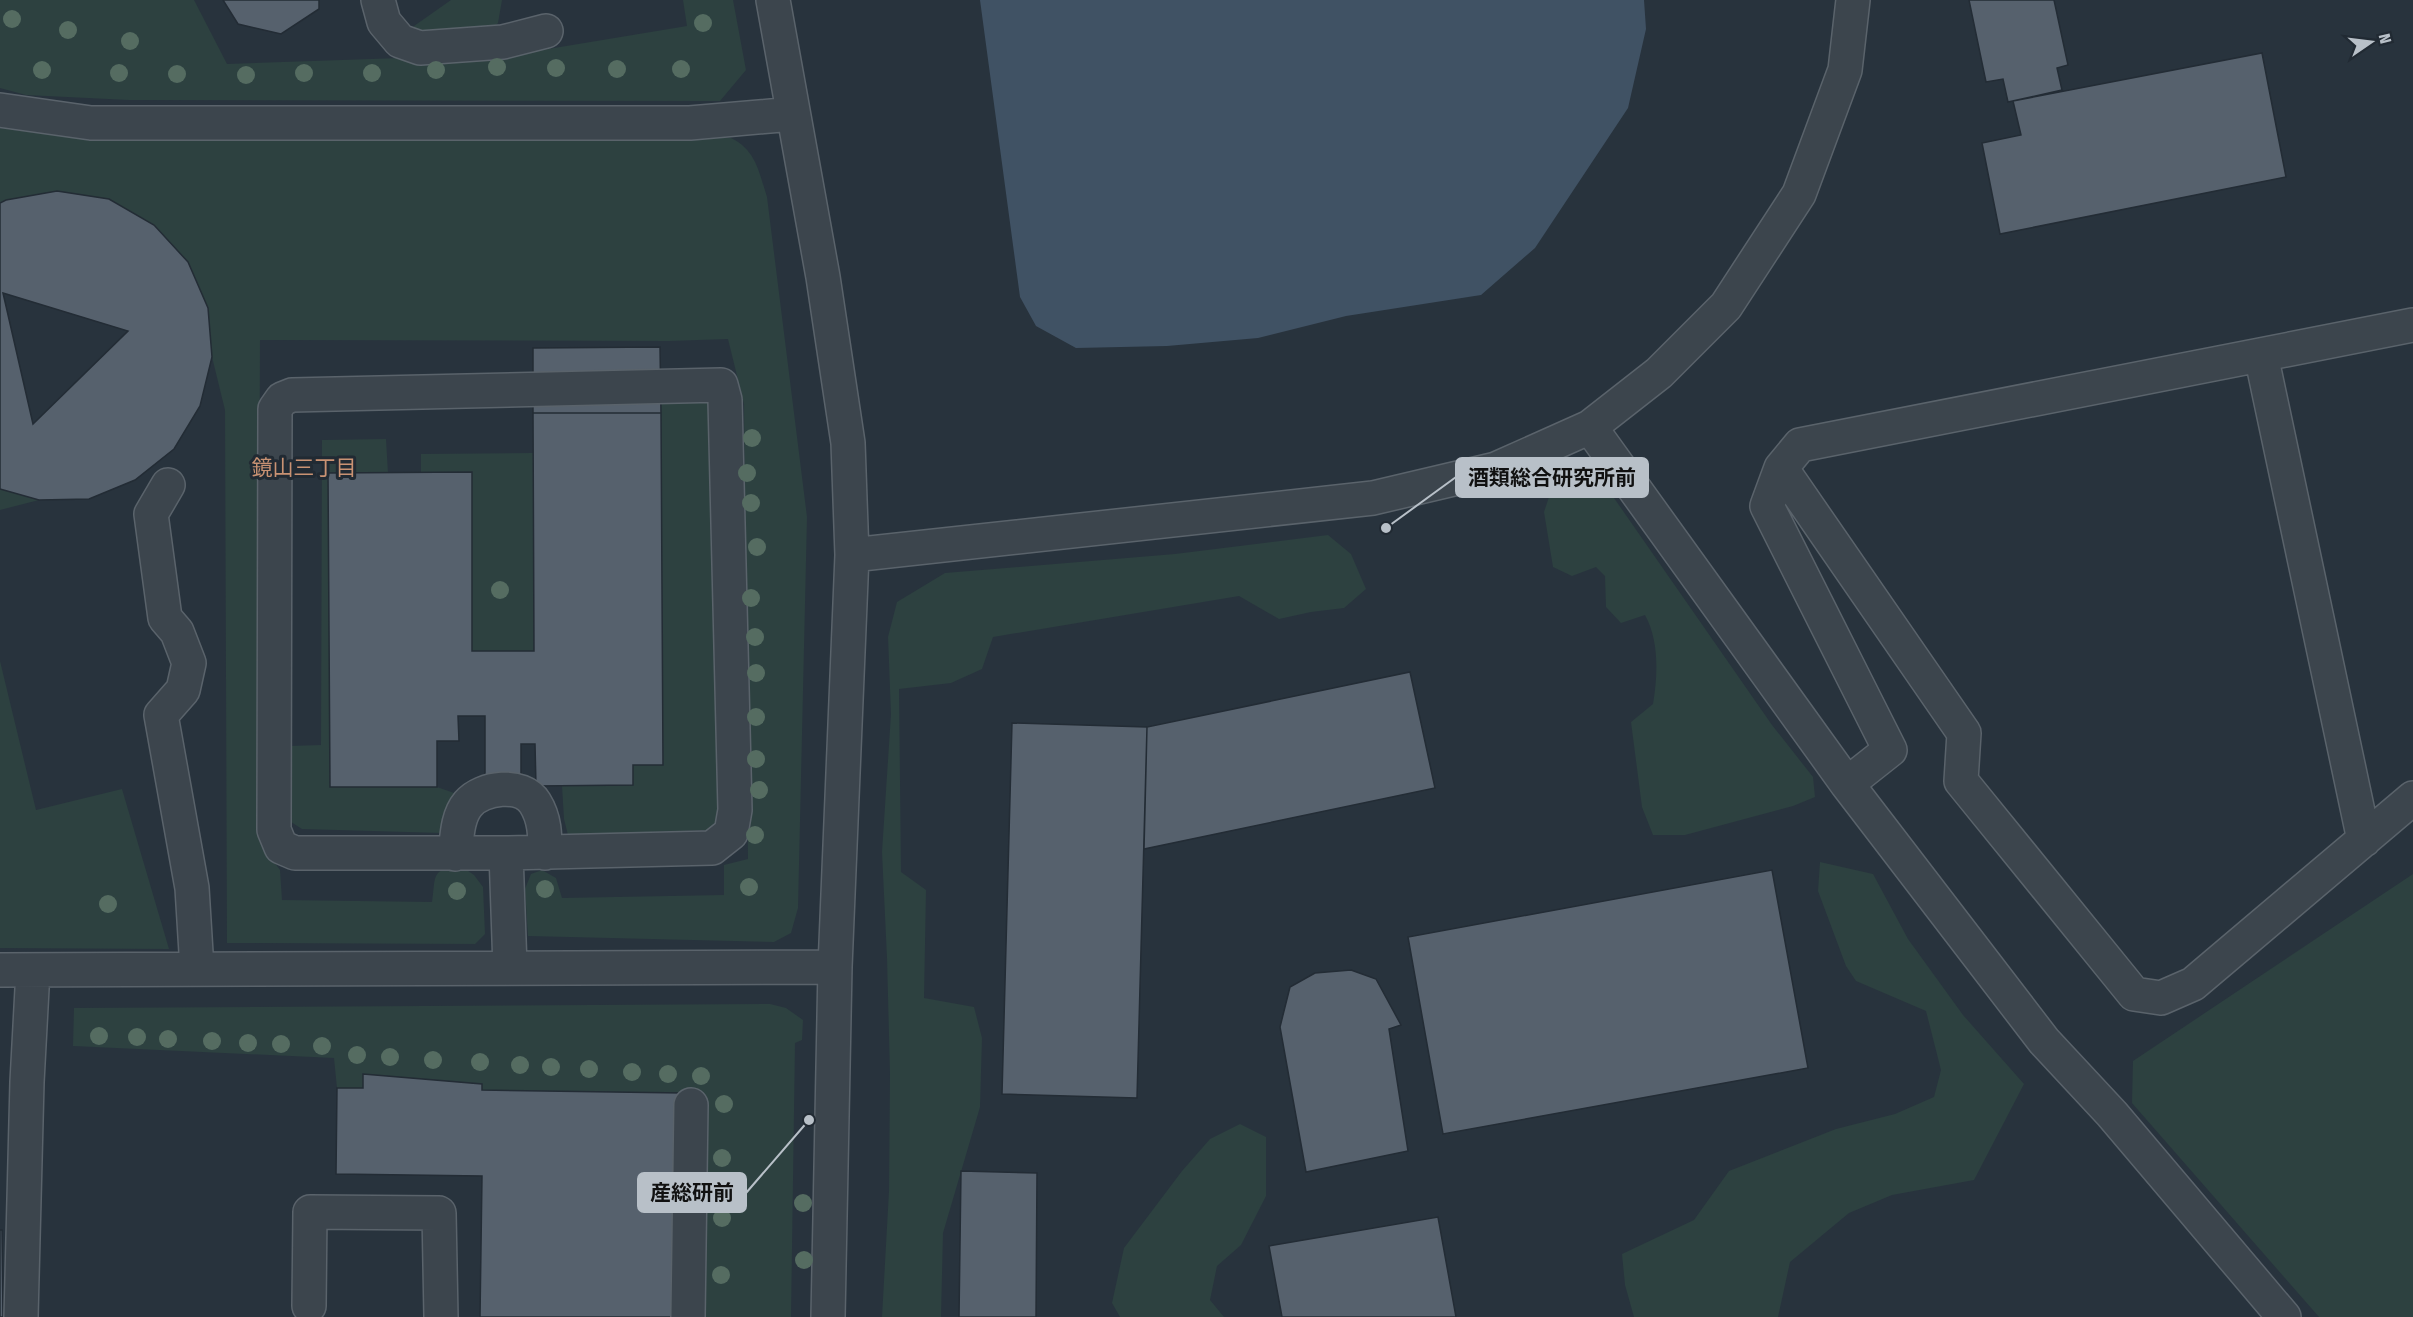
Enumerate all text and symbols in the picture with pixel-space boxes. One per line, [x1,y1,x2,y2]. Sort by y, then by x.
north arrow [2341,12,2401,72]
text: N [2375,32,2395,45]
district label: 鏡山三丁目 [252,455,357,481]
callout: 酒類総合研究所前 [1456,458,1648,497]
text: 酒類総合研究所前 [1468,465,1636,491]
callout: 産総研前 [638,1173,746,1212]
text: 産総研前 [650,1180,734,1206]

